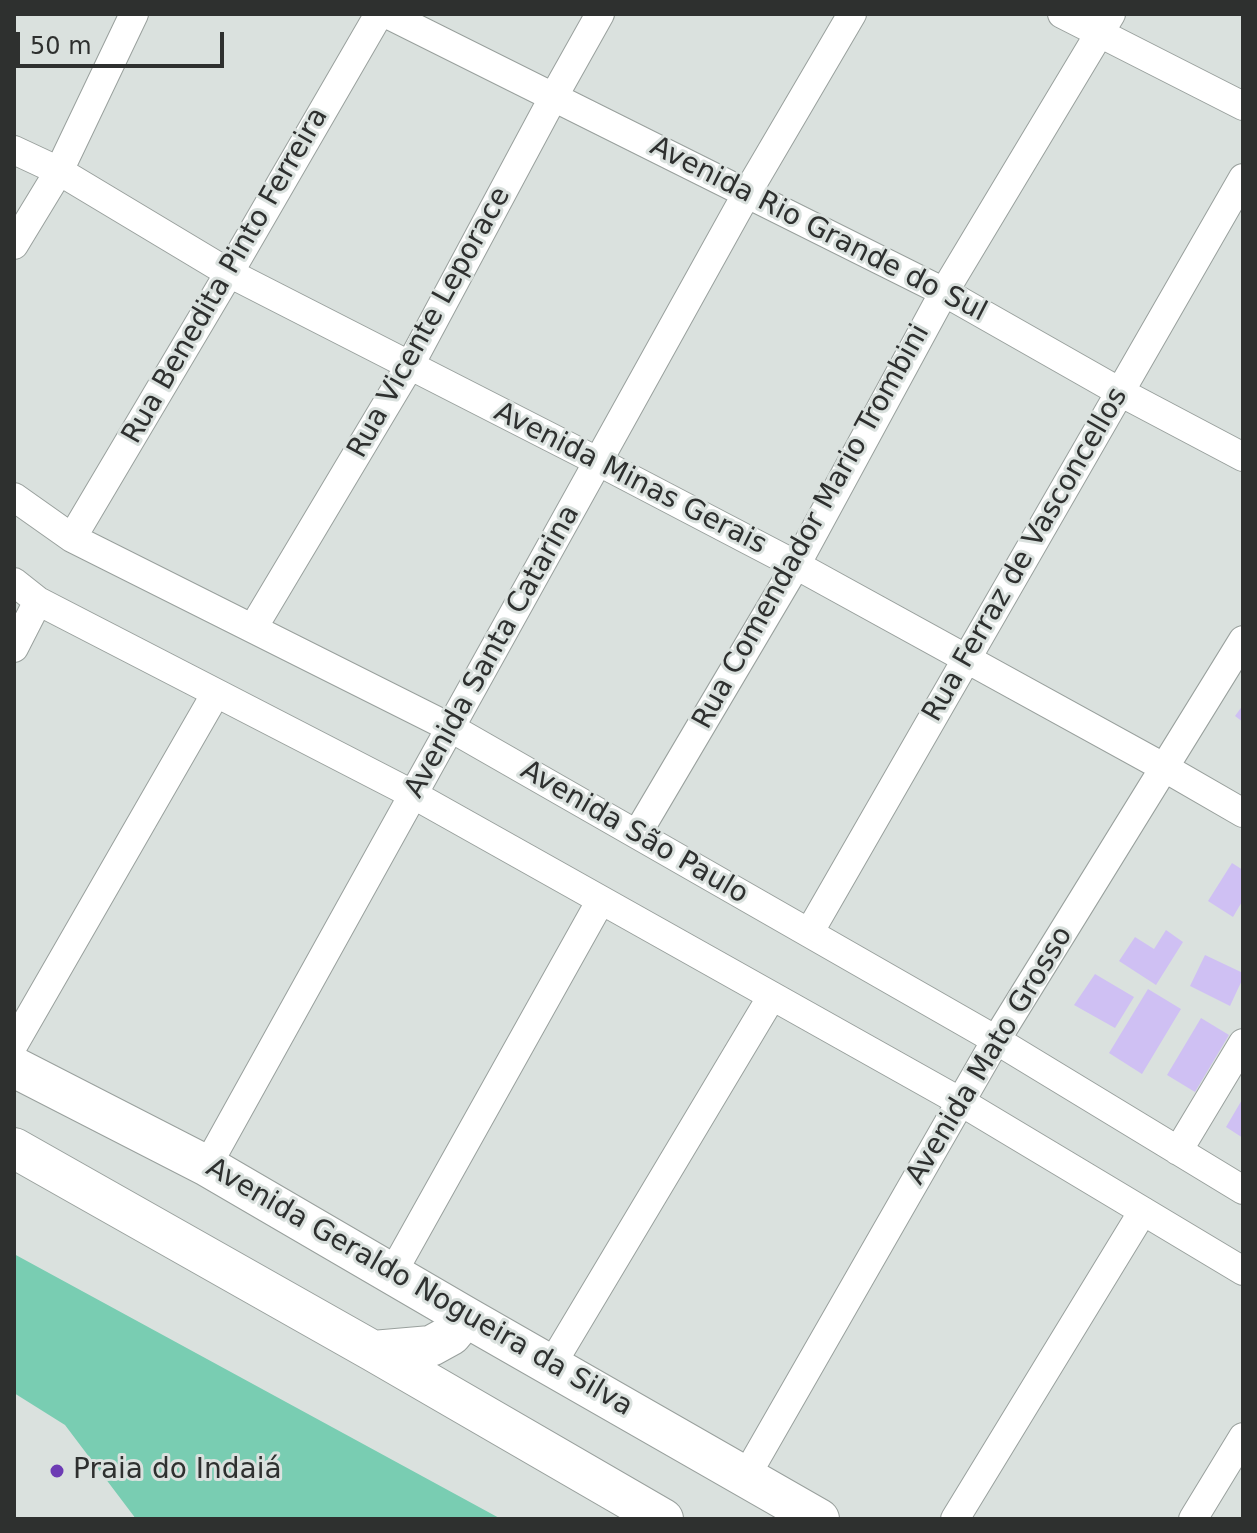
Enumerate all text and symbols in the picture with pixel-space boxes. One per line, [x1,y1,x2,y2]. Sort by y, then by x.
scale bar [20,16,228,66]
text: 50 m [30,32,92,60]
street label: Rua Benedita Pinto Ferreira [116,102,336,450]
street label: Avenida Rio Grande do Sul [644,130,992,330]
street label: Rua Vicente Leporace [342,182,518,464]
street label: Rua Comendador Mario Trombini [686,319,938,735]
street label: Rua Ferraz de Vasconcellos [916,382,1136,728]
street label: Avenida Minas Gerais [488,396,772,562]
street label: Avenida Santa Catarina [398,500,588,804]
street label: Avenida São Paulo [514,754,754,912]
street label: Avenida Mato Grosso [900,921,1080,1191]
street label: Avenida Geraldo Nogueira da Silva [200,1152,638,1424]
place label: Praia do Indaiá [73,1454,282,1488]
marker: Praia do Indaiá [48,1462,66,1480]

